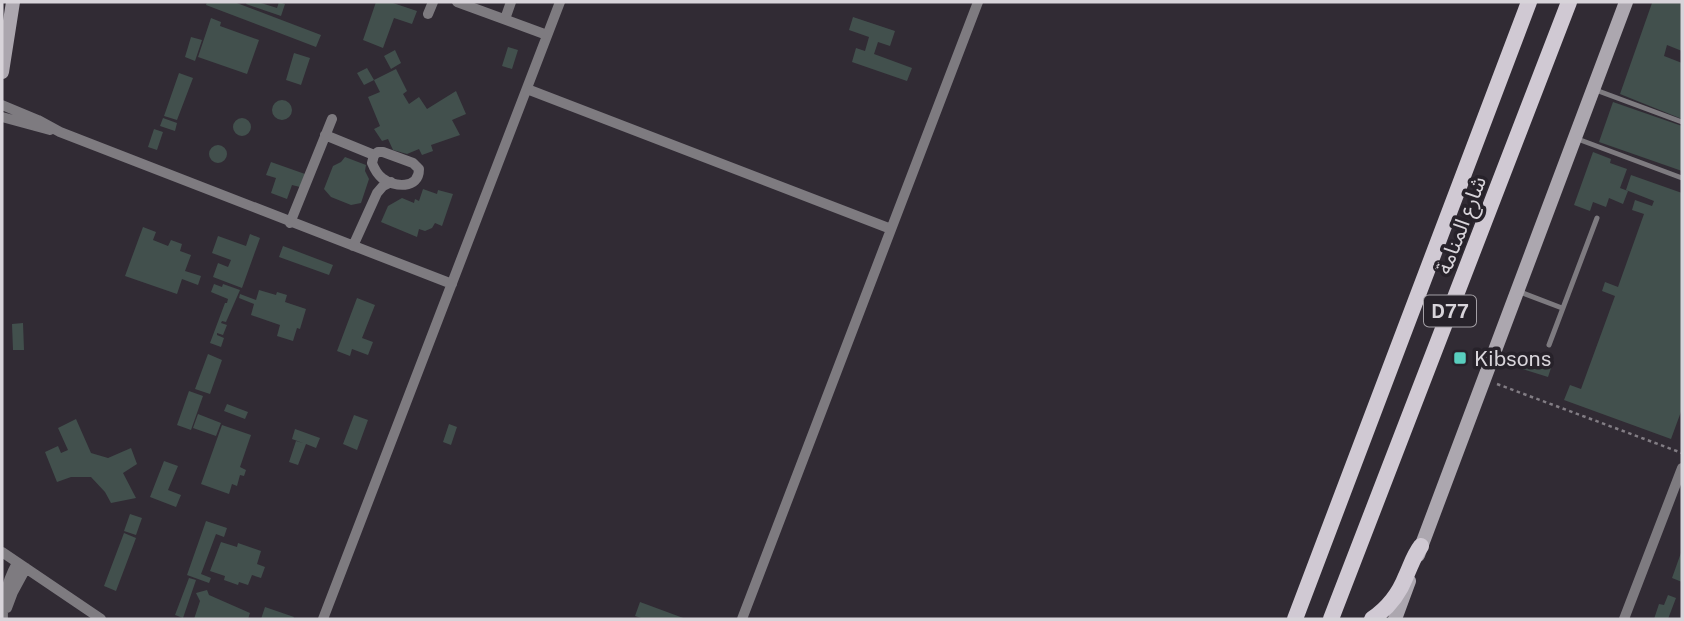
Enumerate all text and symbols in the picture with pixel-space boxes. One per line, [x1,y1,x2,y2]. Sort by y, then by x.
street label: شارع المنامة [1431,172,1494,279]
road number: D77 [1424,296,1476,326]
place label: Kibsons [1474,346,1551,371]
marker: Kibsons [1452,350,1468,366]

